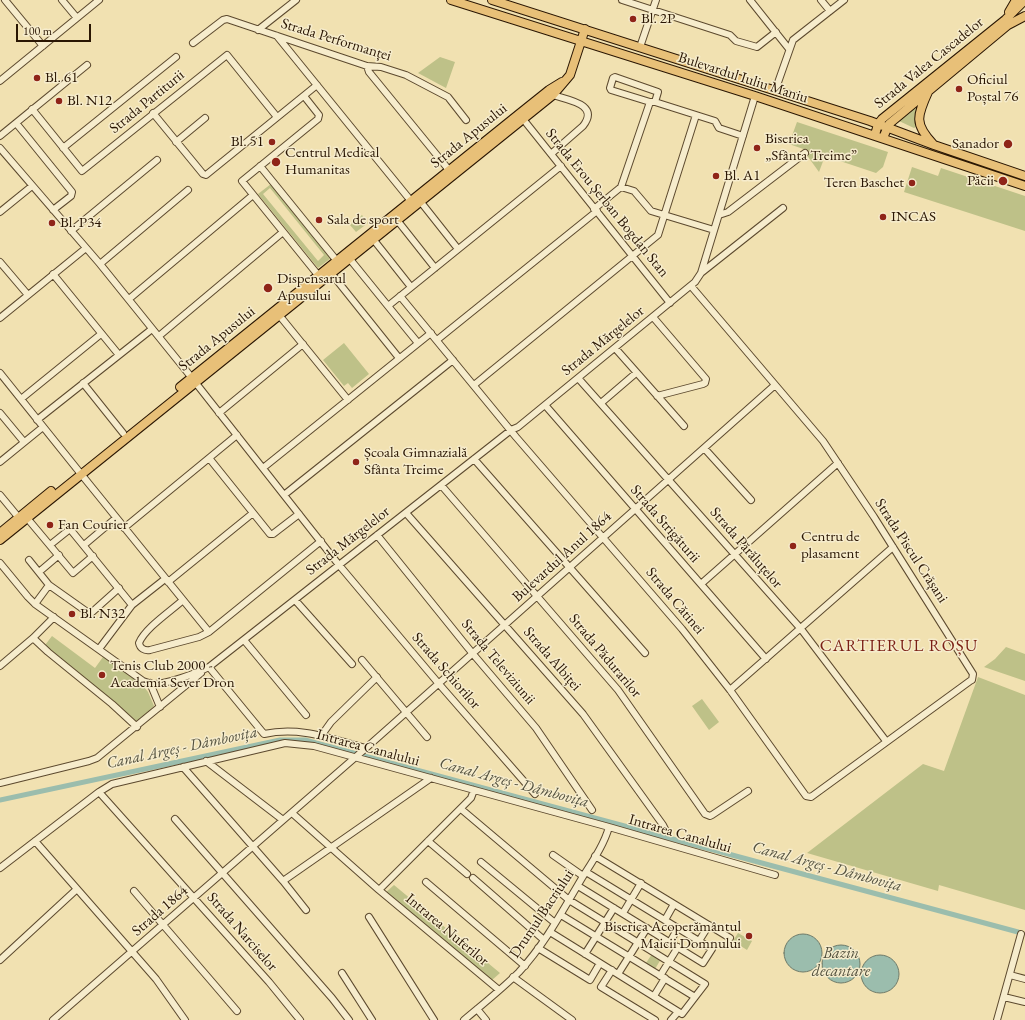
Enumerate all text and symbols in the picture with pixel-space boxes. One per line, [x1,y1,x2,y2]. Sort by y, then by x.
place label: Bl. 2P [641,10,675,28]
marker: Bl. 2P [628,14,638,24]
street label: Strada Valea Cascadelor [871,14,987,112]
street label: Strada Performanței [279,15,393,65]
scale bar [18,16,93,42]
text: 100 m [23,23,52,39]
street label: Bulevardul Iuliu Maniu [676,49,810,107]
street label: Strada Partiturii [106,66,188,138]
place label: Bl. 61 [45,69,78,87]
place label: Oficiul Poștal 76 [967,71,1018,106]
marker: Bl. 61 [32,73,42,83]
marker: Oficiul Poștal 76 [954,84,964,94]
place label: Bl. N12 [67,92,112,110]
marker: Bl. N12 [54,96,64,106]
street label: Strada Apusului [427,100,511,172]
street label: Strada Erou Șerban Bogdan Stan [541,125,673,281]
place label: Biserica „Sfânta Treime” [765,130,857,165]
place label: Bl. 51 [231,133,264,151]
place label: Sanador [952,135,999,153]
marker: Bl. 51 [267,137,277,147]
marker: Sanador [1002,138,1014,150]
marker: Biserica „Sfânta Treime” [752,143,762,153]
place label: Centrul Medical Humanitas [285,144,379,179]
marker: Centrul Medical Humanitas [270,156,282,168]
place label: Bl. A1 [724,167,760,185]
marker: Bl. A1 [711,171,721,181]
place label: Păcii [967,172,994,190]
place label: Teren Baschet [824,174,904,192]
marker: Păcii [997,175,1009,187]
marker: Teren Baschet [907,178,917,188]
place label: INCAS [891,208,936,226]
place label: Sala de sport [327,211,399,229]
marker: INCAS [878,212,888,222]
place label: Bl. P34 [60,214,102,232]
marker: Sala de sport [314,215,324,225]
marker: Bl. P34 [47,218,57,228]
place label: Dispensarul Apusului [277,270,346,305]
marker: Dispensarul Apusului [262,282,274,294]
street label: Strada Mărgelelor [558,302,648,380]
street label: Strada Apusului [175,303,259,375]
place label: Școala Gimnazială Sfânta Treime [364,444,467,479]
marker: Școala Gimnazială Sfânta Treime [351,457,361,467]
street label: Strada Strigăturii [626,481,704,567]
street label: Strada Piscul Crășani [871,495,951,607]
street label: Strada Mărgelelor [303,503,393,579]
street label: Strada Părăluțelor [706,504,786,592]
street label: Bulevardul Anul 1864 [509,508,615,606]
place label: Fan Courier [58,516,128,534]
marker: Fan Courier [45,520,55,530]
place label: Centru de plasament [801,528,859,563]
marker: Centru de plasament [788,541,798,551]
street label: Strada Cătinei [642,564,708,638]
place label: Bl. N32 [80,605,125,623]
marker: Bl. N32 [67,609,77,619]
street label: Strada Pădurarilor [565,610,645,702]
street label: Strada Televiziunii [457,616,539,708]
street label: Strada Albiței [519,623,585,695]
street label: Strada Schiorilor [408,629,484,713]
district label: CARTIERUL ROȘU [820,636,978,656]
place label: Tenis Club 2000 - Academia Sever Dron [110,657,235,692]
marker: Tenis Club 2000 - Academia Sever Dron [97,670,107,680]
water label: Canal Argeș - Dâmbovița [105,723,259,773]
street label: Intrarea Canalului [315,726,421,770]
water label: Canal Argeș - Dâmbovița [437,754,591,812]
street label: Intrarea Canalului [627,811,733,857]
water label: Canal Argeș - Dâmbovița [750,838,904,896]
street label: Drumul Bacriului [506,866,578,962]
street label: Strada 1864 [128,882,192,940]
street label: Strada Narciselor [203,889,281,975]
street label: Intrarea Nuferilor [402,890,492,970]
place label: Biserica Acoperământul Maicii Domnului [604,918,741,953]
marker: Biserica Acoperământul Maicii Domnului [744,931,754,941]
water label: Bazin decantare [812,944,870,982]

